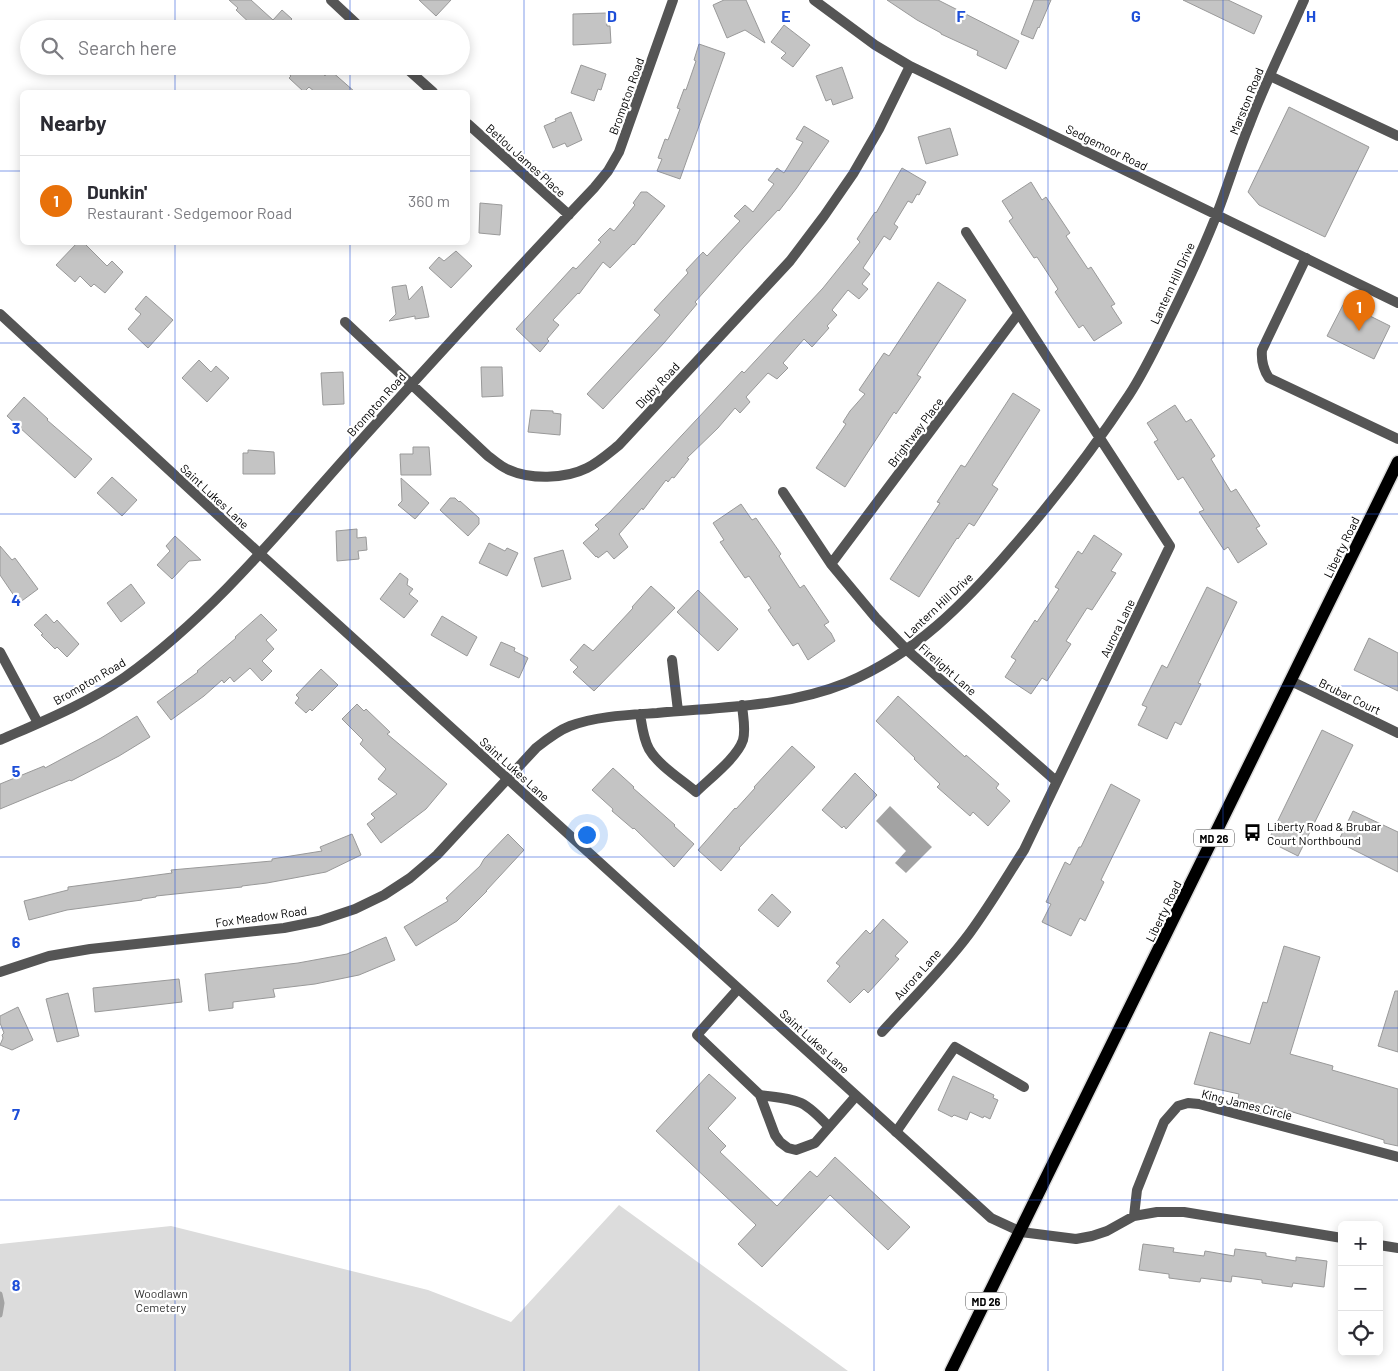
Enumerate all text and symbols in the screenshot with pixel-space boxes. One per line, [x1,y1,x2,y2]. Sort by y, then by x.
text: D [607,6,617,25]
text: E [781,6,791,25]
text: F [957,6,966,25]
text: G [1131,6,1141,25]
text: H [1306,6,1316,25]
search box [20,20,470,75]
icon: search [38,34,66,62]
text: Search here [78,36,177,59]
street label: Brompton Road [606,56,646,136]
street label: Marston Road [1226,65,1266,137]
text: Nearby [40,110,106,135]
street label: Betlou James Place [483,121,569,199]
street label: Sedgemoor Road [1064,121,1150,173]
text: Dunkin' [87,180,147,203]
text: 1 [53,191,59,210]
text: 360 m [408,191,450,210]
text: Restaurant · Sedgemoor Road [87,203,292,222]
street label: Lantern Hill Drive [1147,240,1197,326]
pin: 1 [1343,290,1375,331]
street label: Digby Road [632,359,682,411]
street label: Brompton Road [344,369,408,439]
street label: Brightway Place [884,395,946,469]
text: 3 [12,418,20,437]
street label: Saint Lukes Lane [178,461,252,531]
street label: Liberty Road [1320,514,1362,580]
street label: Lantern Hill Drive [901,570,975,640]
text: 4 [11,590,21,609]
street label: Aurora Lane [1097,597,1137,659]
street label: Firelight Lane [916,640,980,698]
street label: Brompton Road [50,655,128,707]
street label: Brubar Court [1317,675,1383,717]
street label: Saint Lukes Lane [477,734,553,804]
text: 5 [12,761,21,780]
place label: Liberty Road & Brubar Court Northbound [1267,819,1382,847]
your location [574,822,600,848]
bus stop icon: Liberty Road & Brubar Court Northbound [1243,823,1263,843]
road number: MD 26 [1194,830,1234,846]
street label: Liberty Road [1142,878,1184,944]
street label: Fox Meadow Road [214,903,308,929]
text: 6 [12,932,21,951]
street label: Aurora Lane [891,946,943,1002]
street label: Saint Lukes Lane [777,1006,853,1076]
street label: King James Circle [1200,1086,1294,1122]
text: 7 [12,1104,20,1123]
map controls [1338,1221,1383,1356]
button: + [1338,1221,1383,1266]
button: − [1338,1266,1383,1311]
text: 8 [12,1275,21,1294]
park label: Woodlawn Cemetery [134,1286,188,1314]
road number: MD 26 [966,1292,1006,1310]
button: locate [1338,1311,1383,1356]

